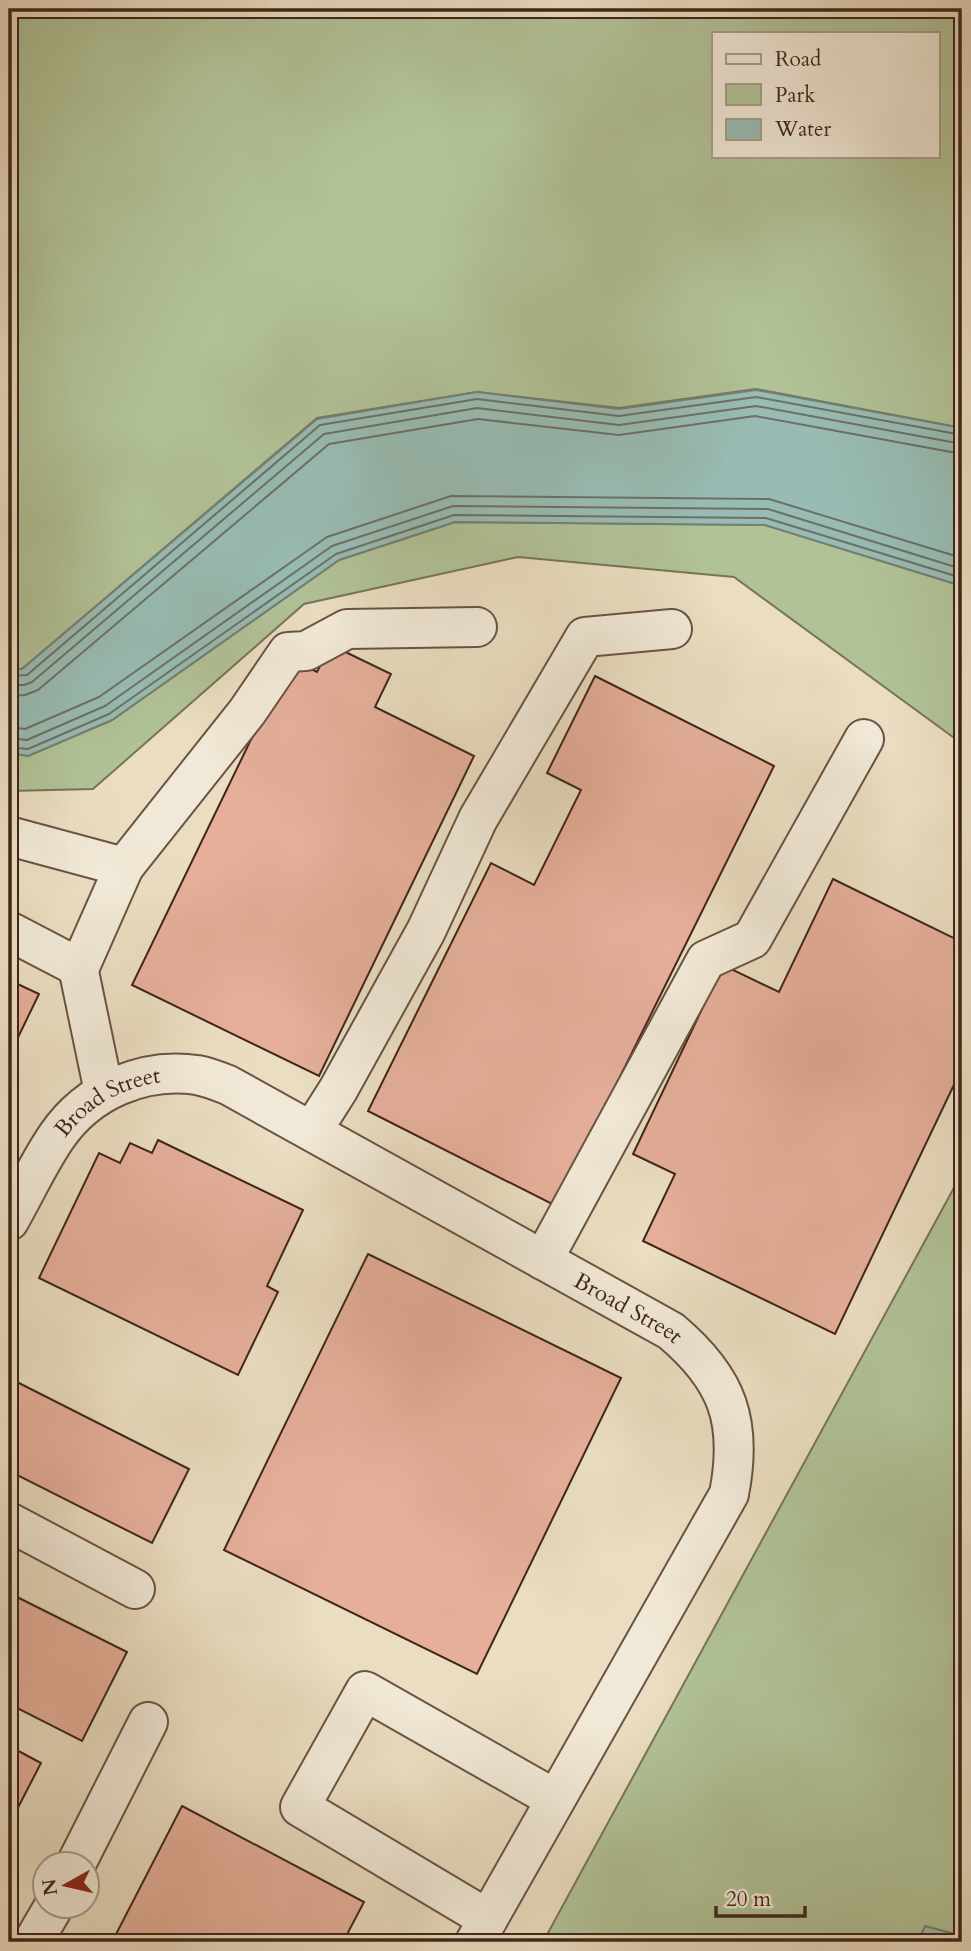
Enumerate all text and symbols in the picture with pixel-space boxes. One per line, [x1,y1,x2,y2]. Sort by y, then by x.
legend [712,32,940,158]
text: Road [775,45,821,74]
text: Park [775,81,816,110]
text: Water [774,115,831,144]
street label: Broad Street [47,1060,162,1143]
street label: Broad Street [568,1265,690,1351]
north arrow [32,1850,102,1920]
scale bar [716,1874,805,1918]
text: N [36,1877,64,1897]
text: 20 m [726,1885,771,1914]

